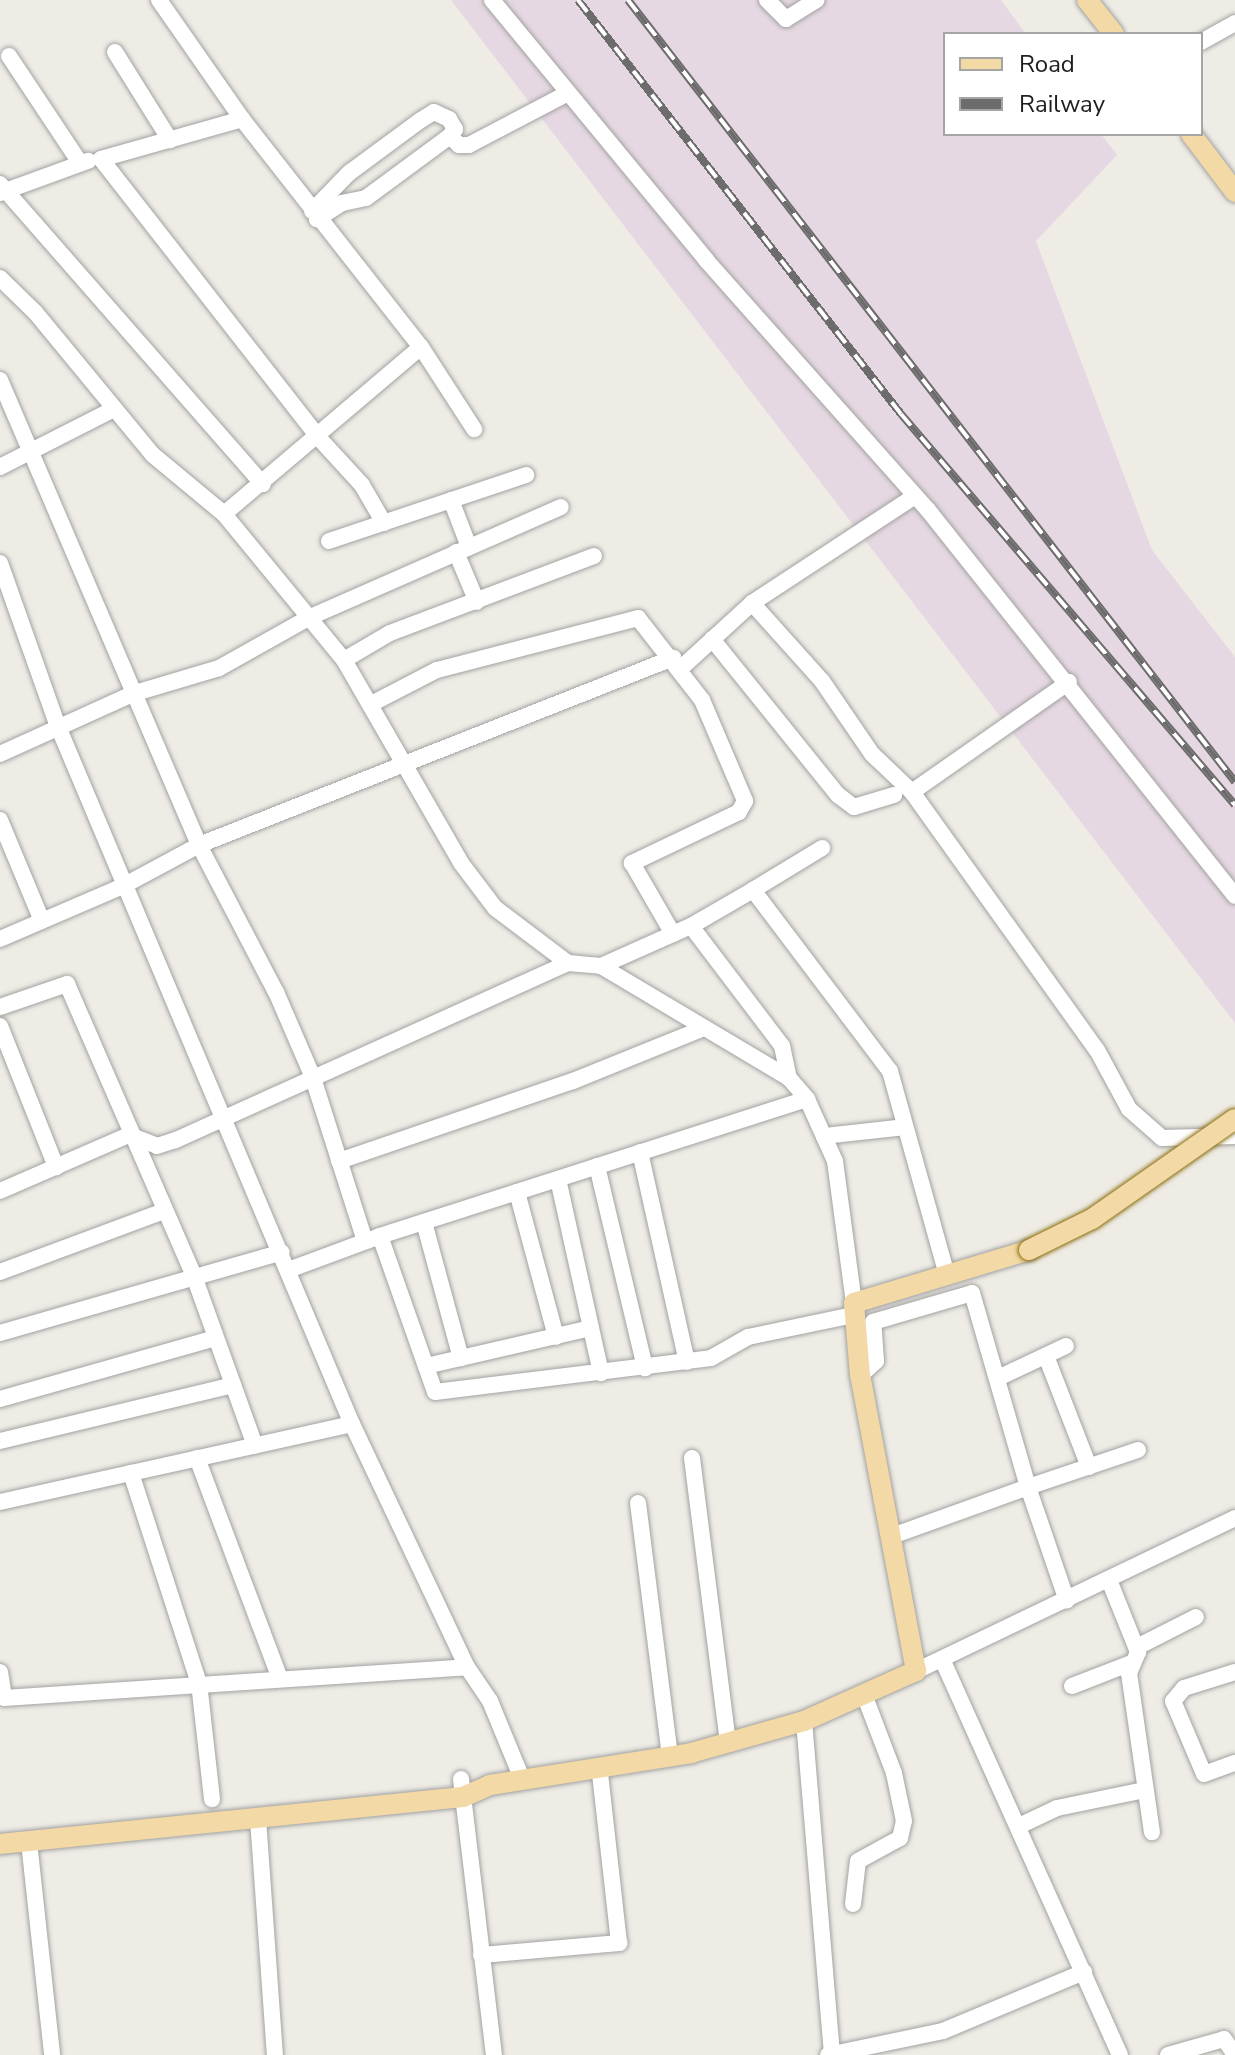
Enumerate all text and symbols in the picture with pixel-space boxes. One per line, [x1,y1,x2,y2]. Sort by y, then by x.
legend [943,32,1203,136]
text: Road [1019,48,1075,80]
text: Railway [1019,88,1105,120]

